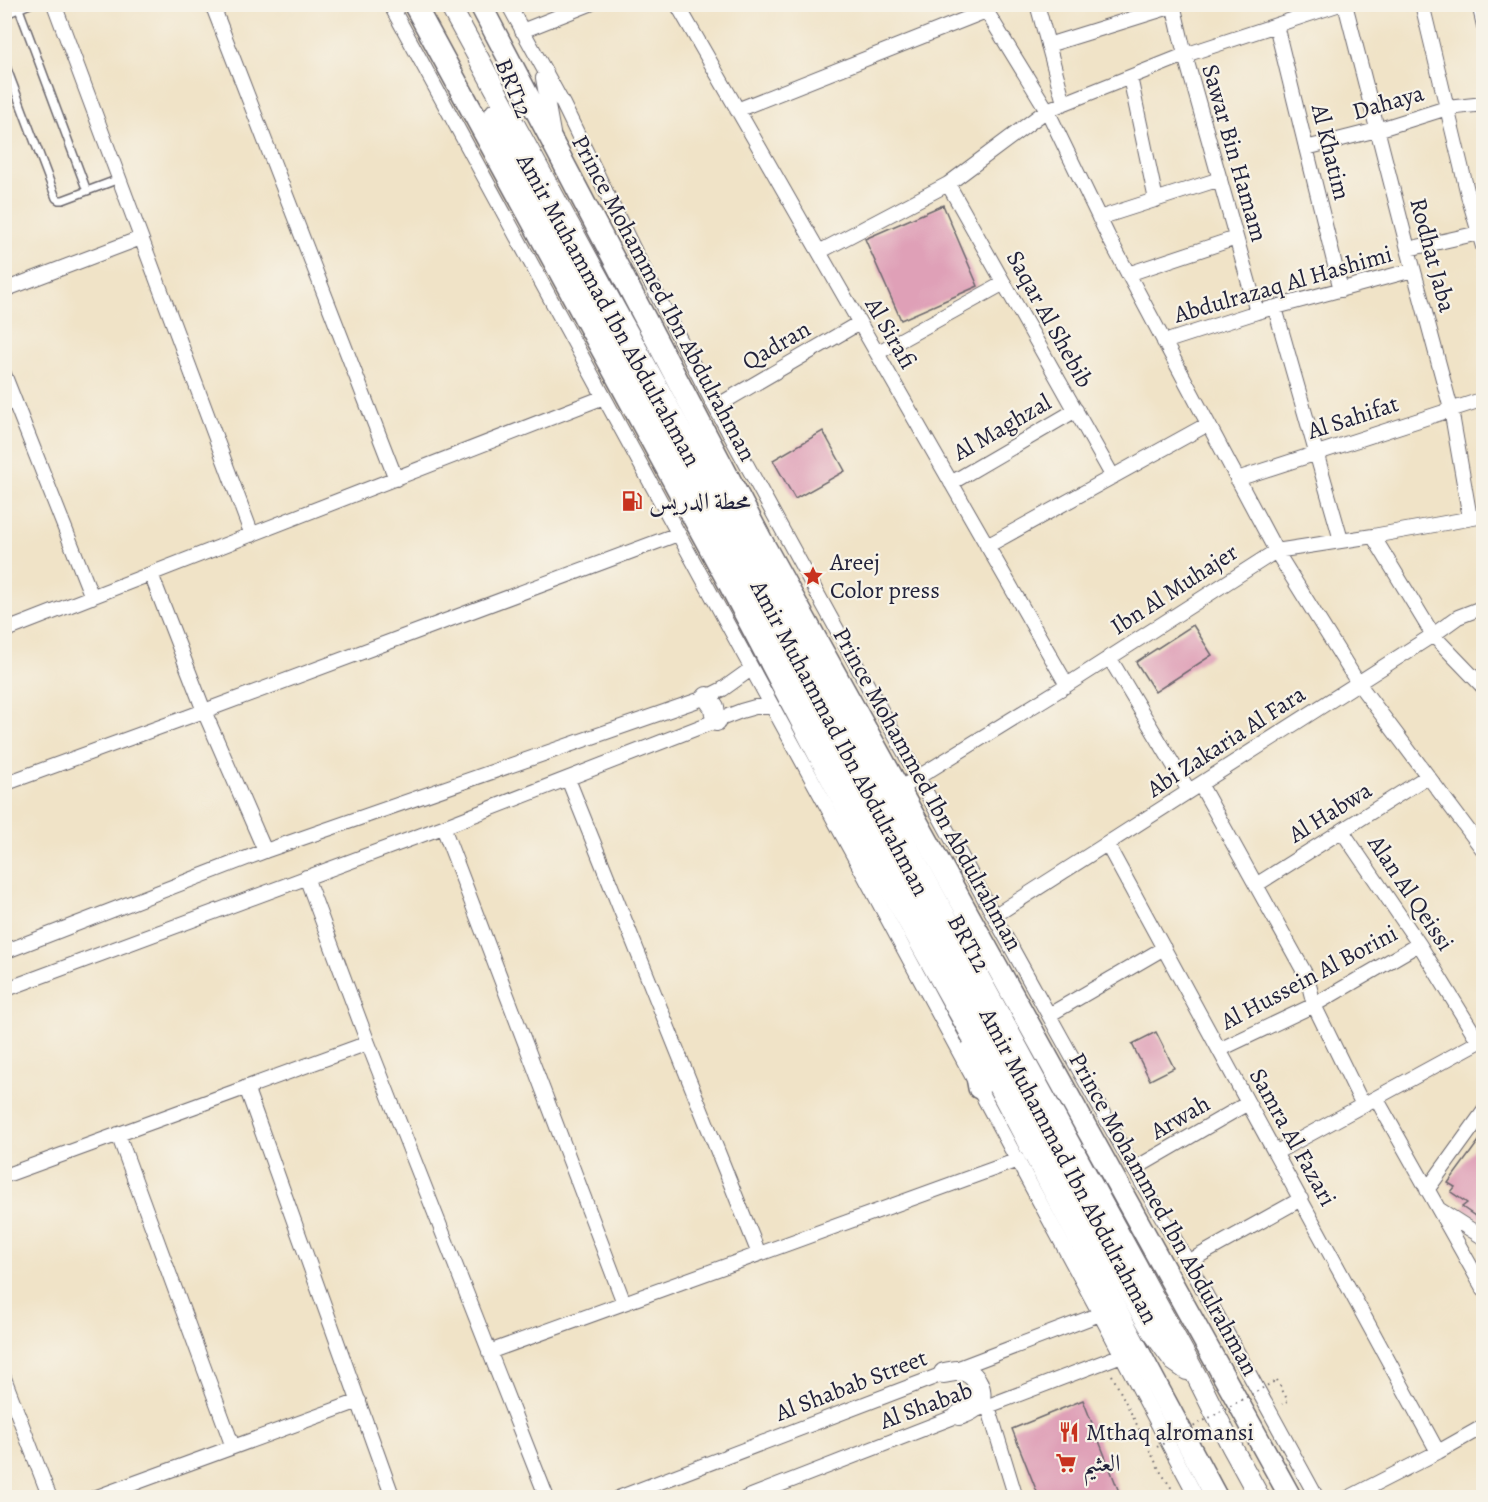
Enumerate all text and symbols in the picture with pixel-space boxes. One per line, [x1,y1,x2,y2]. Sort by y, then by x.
street label: BRT12 [488,53,540,123]
street label: Sawar Bin Hamam [1194,60,1276,246]
street label: Dahaya [1348,76,1428,127]
street label: Al Khatim [1303,100,1358,203]
street label: Prince Mohammed Ibn Abdulrahman [564,129,764,467]
street label: Amir Muhammad Ibn Abdulrahman [509,147,709,472]
street label: Rodhat Jaba [1402,194,1464,316]
street label: Abdulrazaq Al Hashimi [1169,237,1396,331]
street label: Saqar Al Shebib [999,245,1101,393]
street label: Al Sirafi [857,291,924,375]
street label: Qadran [736,313,816,377]
street label: Al Maghzal [946,386,1057,468]
street label: Al Sahifat [1302,387,1403,447]
place label: محطة الدريس [649,485,751,517]
fuel station icon: محطة الدريس [620,489,644,513]
street label: Ibn Al Muhajer [1104,536,1244,642]
place label: Areej Color press [829,546,940,606]
place icon: Areej Color press [801,564,825,588]
street label: Amir Muhammad Ibn Abdulrahman [742,574,937,901]
street label: Prince Mohammed Ibn Abdulrahman [826,622,1030,956]
street label: Abi Zakaria Al Fara [1140,677,1312,805]
street label: Al Habwa [1281,774,1378,851]
street label: Alan Al Qeissi [1360,828,1461,957]
street label: BRT12 [940,908,998,978]
street label: Al Hussein Al Borini [1214,917,1403,1038]
street label: Amir Muhammad Ibn Abdulrahman [971,1002,1166,1329]
street label: Prince Mohammed Ibn Abdulrahman [1062,1047,1266,1381]
street label: Samra Al Fazari [1242,1062,1344,1212]
street label: Arwah [1144,1087,1216,1147]
street label: Al Shabab Street [771,1343,931,1427]
street label: Al Shabab [876,1375,976,1435]
place label: Mthaq alromansi [1086,1416,1254,1448]
restaurant icon: Mthaq alromansi [1057,1420,1081,1444]
place label: العثيم [1083,1447,1121,1487]
supermarket icon: العثيم [1054,1451,1078,1475]

